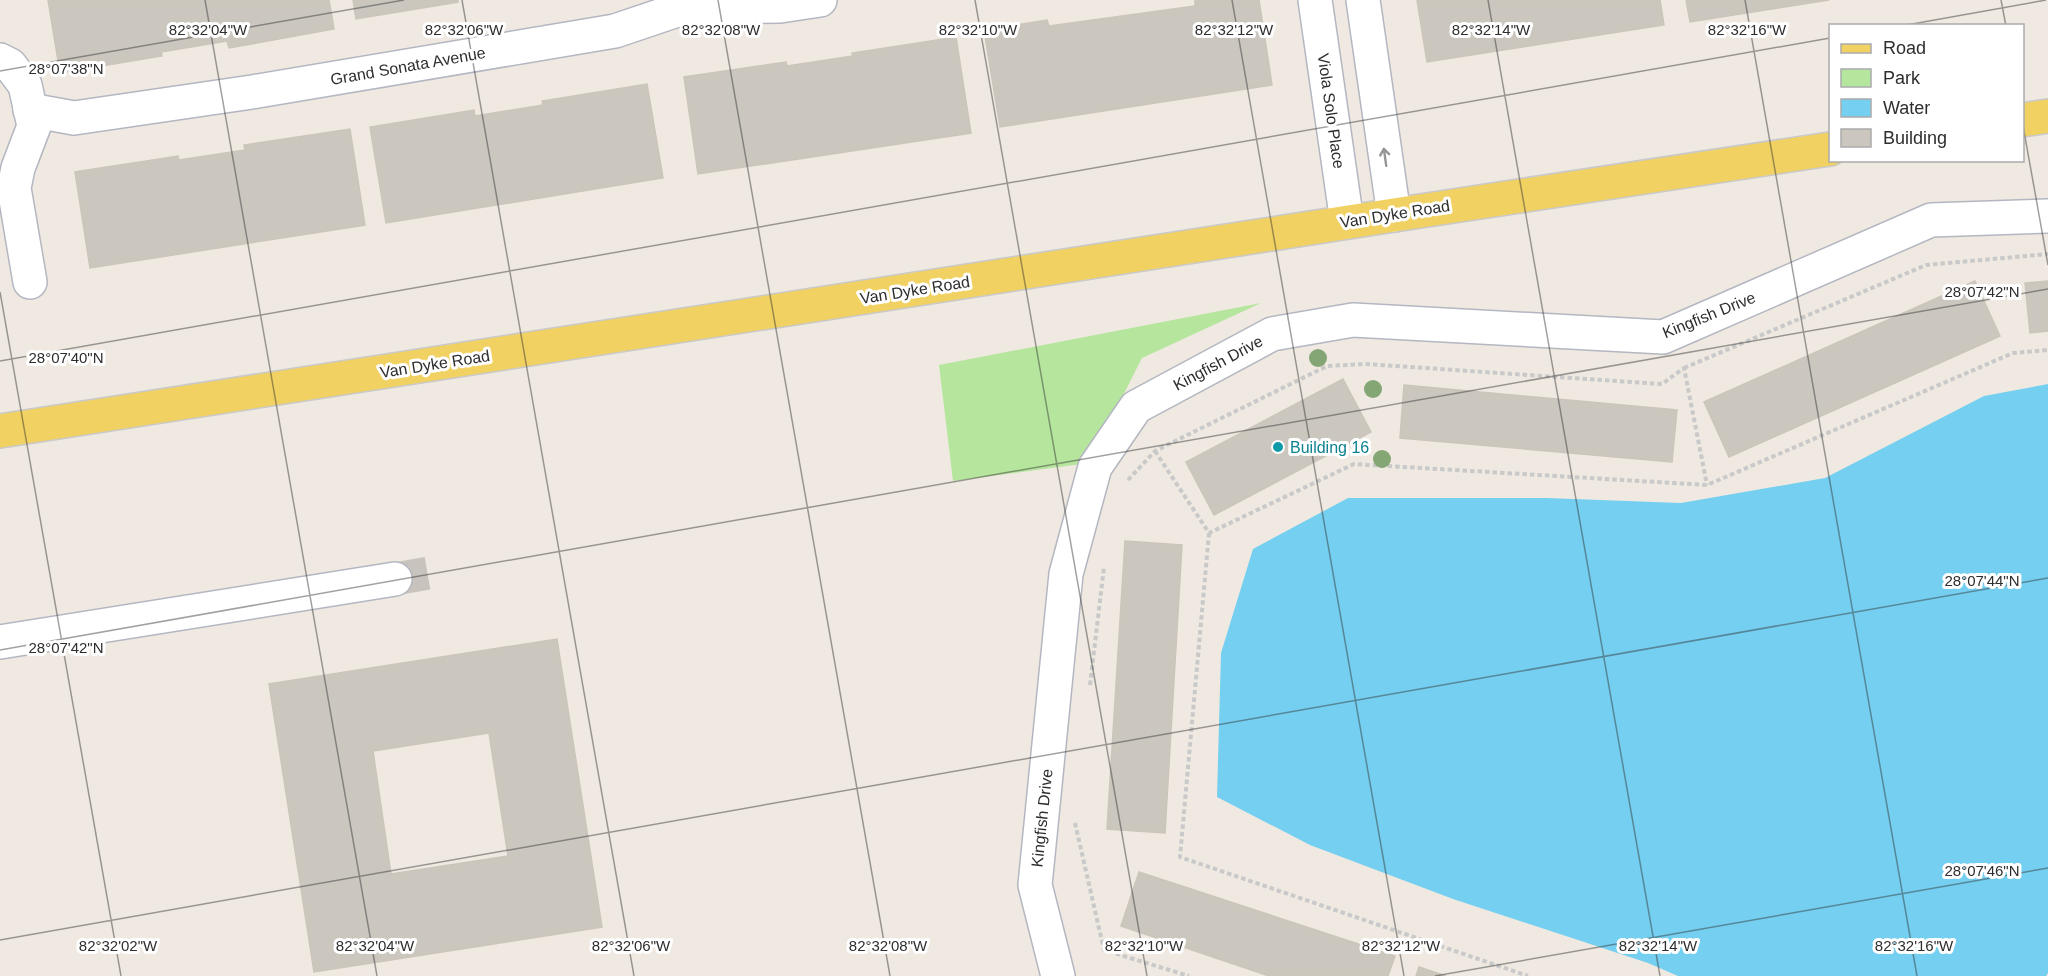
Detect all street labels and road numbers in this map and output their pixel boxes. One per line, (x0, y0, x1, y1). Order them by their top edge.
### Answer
street label: Grand Sonata Avenue (329, 44, 487, 88)
street label: Viola Solo Place (1314, 52, 1348, 170)
street label: Van Dyke Road (1339, 197, 1451, 231)
street label: Van Dyke Road (859, 273, 971, 307)
street label: Kingfish Drive (1660, 289, 1758, 341)
street label: Kingfish Drive (1170, 332, 1266, 394)
street label: Van Dyke Road (379, 347, 491, 381)
street label: Kingfish Drive (1028, 768, 1056, 868)

